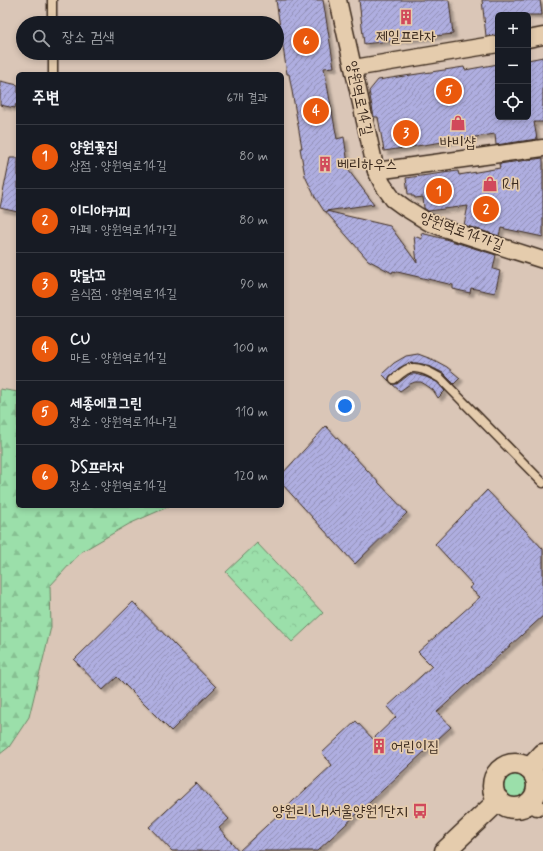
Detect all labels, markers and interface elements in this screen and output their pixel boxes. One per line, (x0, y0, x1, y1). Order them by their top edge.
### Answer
building icon: 제일프라자 (397, 8, 415, 26)
map controls (495, 12, 531, 120)
button: + (495, 12, 531, 48)
search box (16, 16, 284, 60)
pin: 6 (293, 26, 319, 56)
icon: search (30, 27, 52, 49)
place label: 제일프라자 (376, 27, 436, 47)
text: 장소 검색 (62, 28, 114, 48)
button: − (495, 48, 531, 84)
street label: 양원역로14길 (341, 59, 377, 137)
pin: 5 (436, 76, 462, 106)
button: locate (495, 84, 531, 120)
text: 주변 (32, 87, 59, 109)
text: 6개 결과 (226, 90, 268, 107)
pin: 4 (303, 96, 329, 126)
shop icon: 바비샵 (449, 114, 467, 132)
pin: 3 (393, 118, 419, 148)
place label: 바비샵 (440, 133, 476, 153)
text: 양원꽃집 (70, 138, 118, 158)
text: 1 (42, 148, 48, 165)
text: 80 m (239, 148, 268, 165)
building icon: 베리하우스 (316, 155, 334, 173)
place label: 베리하우스 (337, 155, 397, 175)
text: 상점 · 양원역로14길 (70, 158, 167, 175)
shop icon: RH (481, 175, 499, 193)
place label: RH (502, 175, 519, 195)
pin: 1 (426, 176, 452, 206)
pin: 2 (473, 194, 499, 224)
text: 이디야커피 (70, 202, 130, 222)
street label: 양원역로14가길 (417, 208, 506, 256)
text: 2 (42, 212, 48, 229)
text: 80 m (239, 212, 268, 229)
text: 카페 · 양원역로14가길 (70, 222, 177, 239)
text: 맛닭꼬 (70, 266, 106, 286)
text: 3 (42, 276, 48, 293)
text: 90 m (240, 276, 268, 293)
text: 음식점 · 양원역로14길 (70, 286, 177, 303)
text: CU (70, 330, 90, 350)
text: 4 (41, 340, 49, 357)
text: 100 m (233, 340, 268, 357)
text: 마트 · 양원역로14길 (70, 350, 167, 367)
text: 세종에코그린 (70, 394, 142, 414)
your location (335, 396, 355, 416)
text: 5 (41, 404, 49, 421)
text: 110 m (235, 404, 268, 421)
text: 장소 · 양원역로14나길 (70, 414, 177, 431)
text: DS프라자 (70, 458, 124, 478)
text: 6 (42, 468, 48, 485)
text: 120 m (234, 468, 268, 485)
text: 장소 · 양원역로14길 (70, 478, 167, 495)
building icon: 어린이집 (370, 737, 388, 755)
place label: 어린이집 (391, 737, 439, 757)
place label: 양원리.LH서울양원1단지 (272, 802, 408, 822)
bus stop icon: 양원리.LH서울양원1단지 (411, 802, 429, 820)

